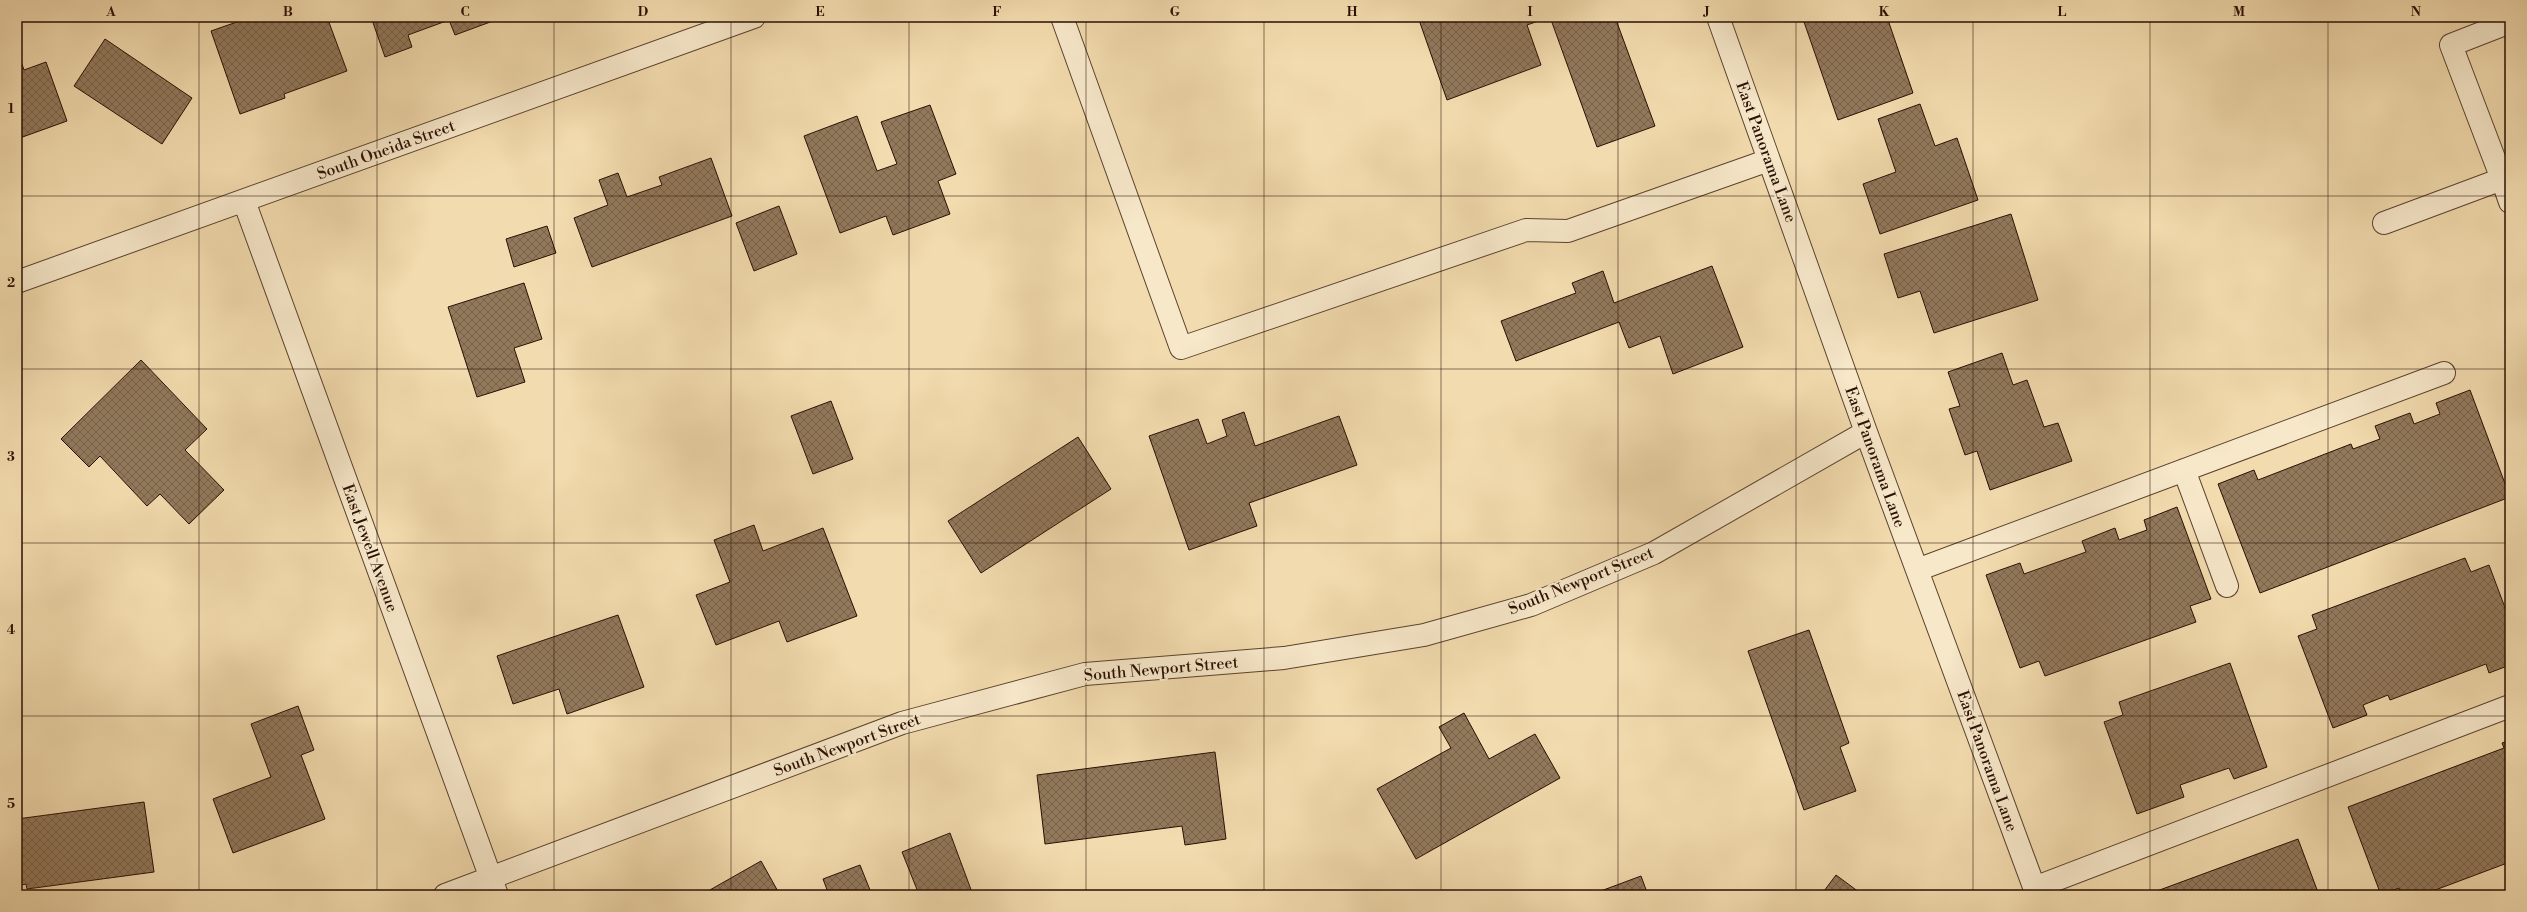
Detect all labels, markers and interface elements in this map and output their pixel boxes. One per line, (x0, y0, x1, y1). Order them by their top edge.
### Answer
text: A (105, 4, 116, 20)
text: B (283, 4, 293, 20)
text: C (460, 4, 470, 20)
text: D (638, 4, 648, 20)
text: E (815, 4, 825, 20)
text: F (992, 4, 1002, 20)
text: G (1170, 4, 1181, 20)
text: H (1347, 4, 1358, 20)
text: I (1527, 4, 1533, 20)
text: J (1702, 4, 1710, 20)
text: K (1879, 4, 1890, 20)
text: L (2058, 4, 2067, 20)
text: M (2233, 4, 2245, 20)
text: N (2411, 4, 2422, 20)
street label: East Panorama Lane (1731, 79, 1801, 225)
text: 1 (8, 101, 15, 117)
street label: South Oneida Street (314, 116, 458, 184)
text: 2 (7, 275, 15, 291)
street label: East Panorama Lane (1840, 384, 1910, 530)
text: 3 (7, 449, 15, 465)
street label: East Jewell Avenue (338, 481, 402, 615)
street label: South Newport Street (1505, 543, 1657, 619)
text: 4 (7, 622, 16, 638)
street label: South Newport Street (1083, 652, 1239, 686)
street label: East Panorama Lane (1952, 688, 2022, 834)
street label: South Newport Street (771, 709, 923, 781)
text: 5 (7, 796, 15, 812)

